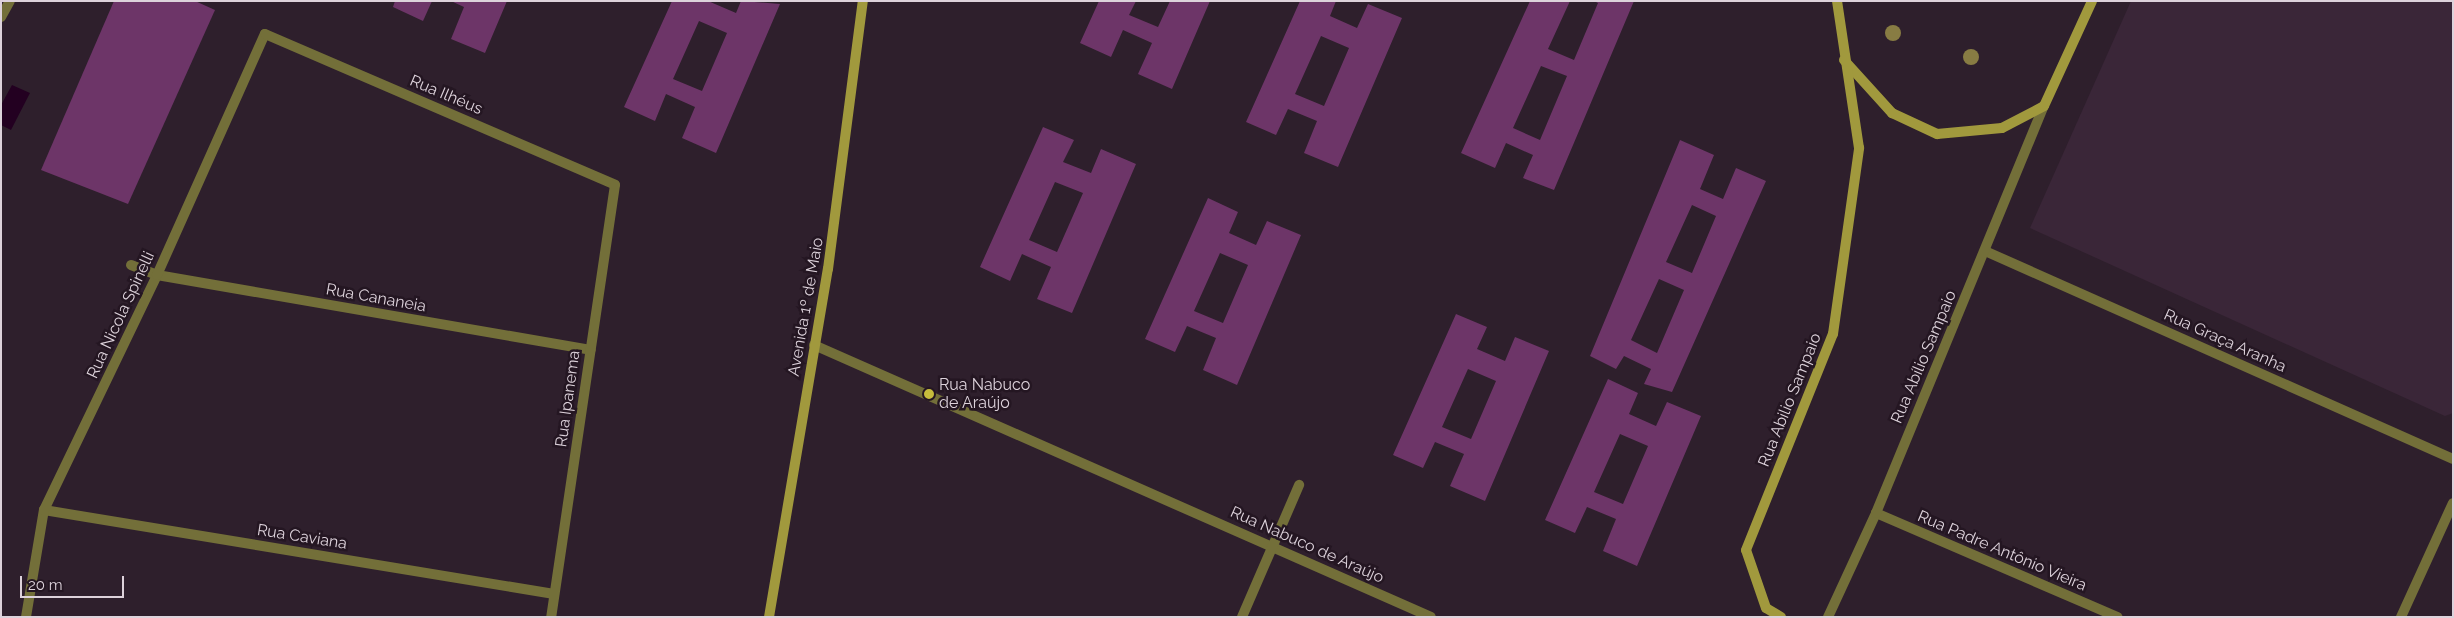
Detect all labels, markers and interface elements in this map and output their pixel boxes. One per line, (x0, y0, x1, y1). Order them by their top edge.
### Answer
street label: Rua Ilhéus (407, 71, 485, 119)
street label: Avenida 1º de Maio (784, 236, 828, 378)
street label: Rua Nicola Spinelli (83, 248, 159, 382)
street label: Rua Cananeia (324, 280, 428, 316)
street label: Rua Abílio Sampaio (1887, 287, 1961, 427)
street label: Rua Graça Aranha (2161, 305, 2289, 377)
street label: Rua Abilio Sampaio (1754, 330, 1826, 470)
street label: Rua Ipanema (552, 349, 584, 449)
place label: Rua Nabuco de Araújo (939, 375, 1030, 413)
marker: Rua Nabuco de Araújo (923, 388, 935, 400)
street label: Rua Nabuco de Araújo (1227, 502, 1387, 588)
street label: Rua Padre Antônio Vieira (1914, 506, 2090, 596)
street label: Rua Caviana (256, 520, 348, 554)
scale bar (22, 566, 126, 598)
text: 20 m (28, 576, 63, 594)

